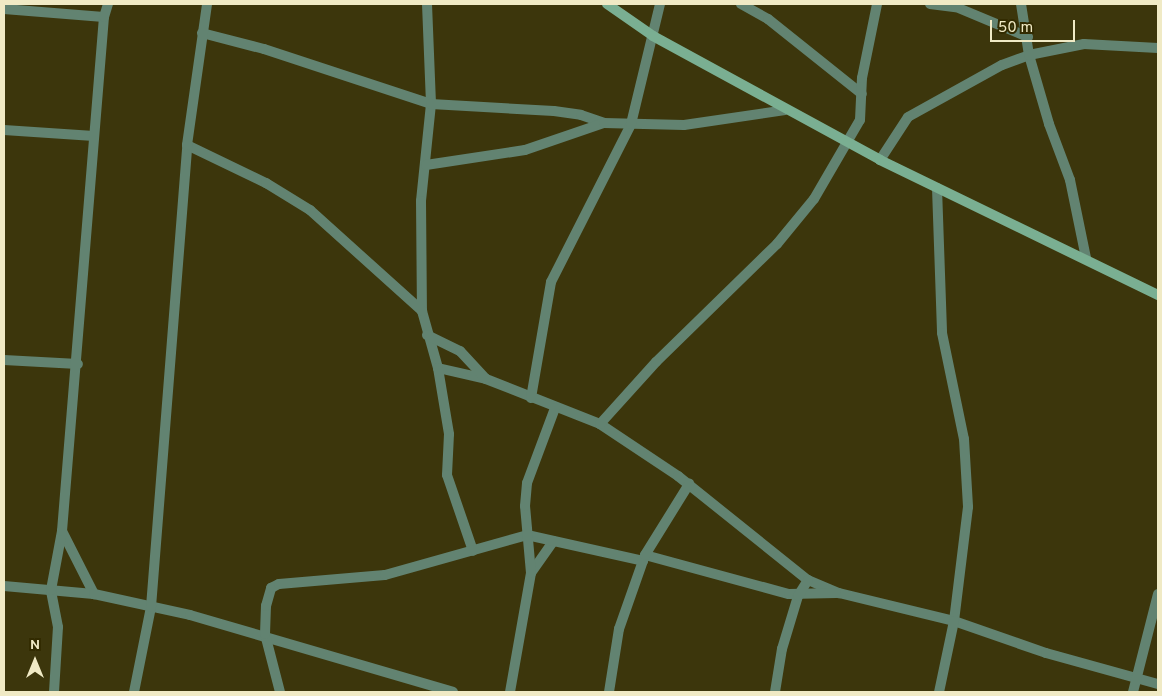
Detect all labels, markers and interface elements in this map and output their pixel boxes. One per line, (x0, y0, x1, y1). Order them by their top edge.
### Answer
scale bar (992, 10, 1077, 42)
text: 50 m (998, 19, 1033, 38)
north arrow (10, 636, 60, 686)
text: N (30, 637, 40, 654)

